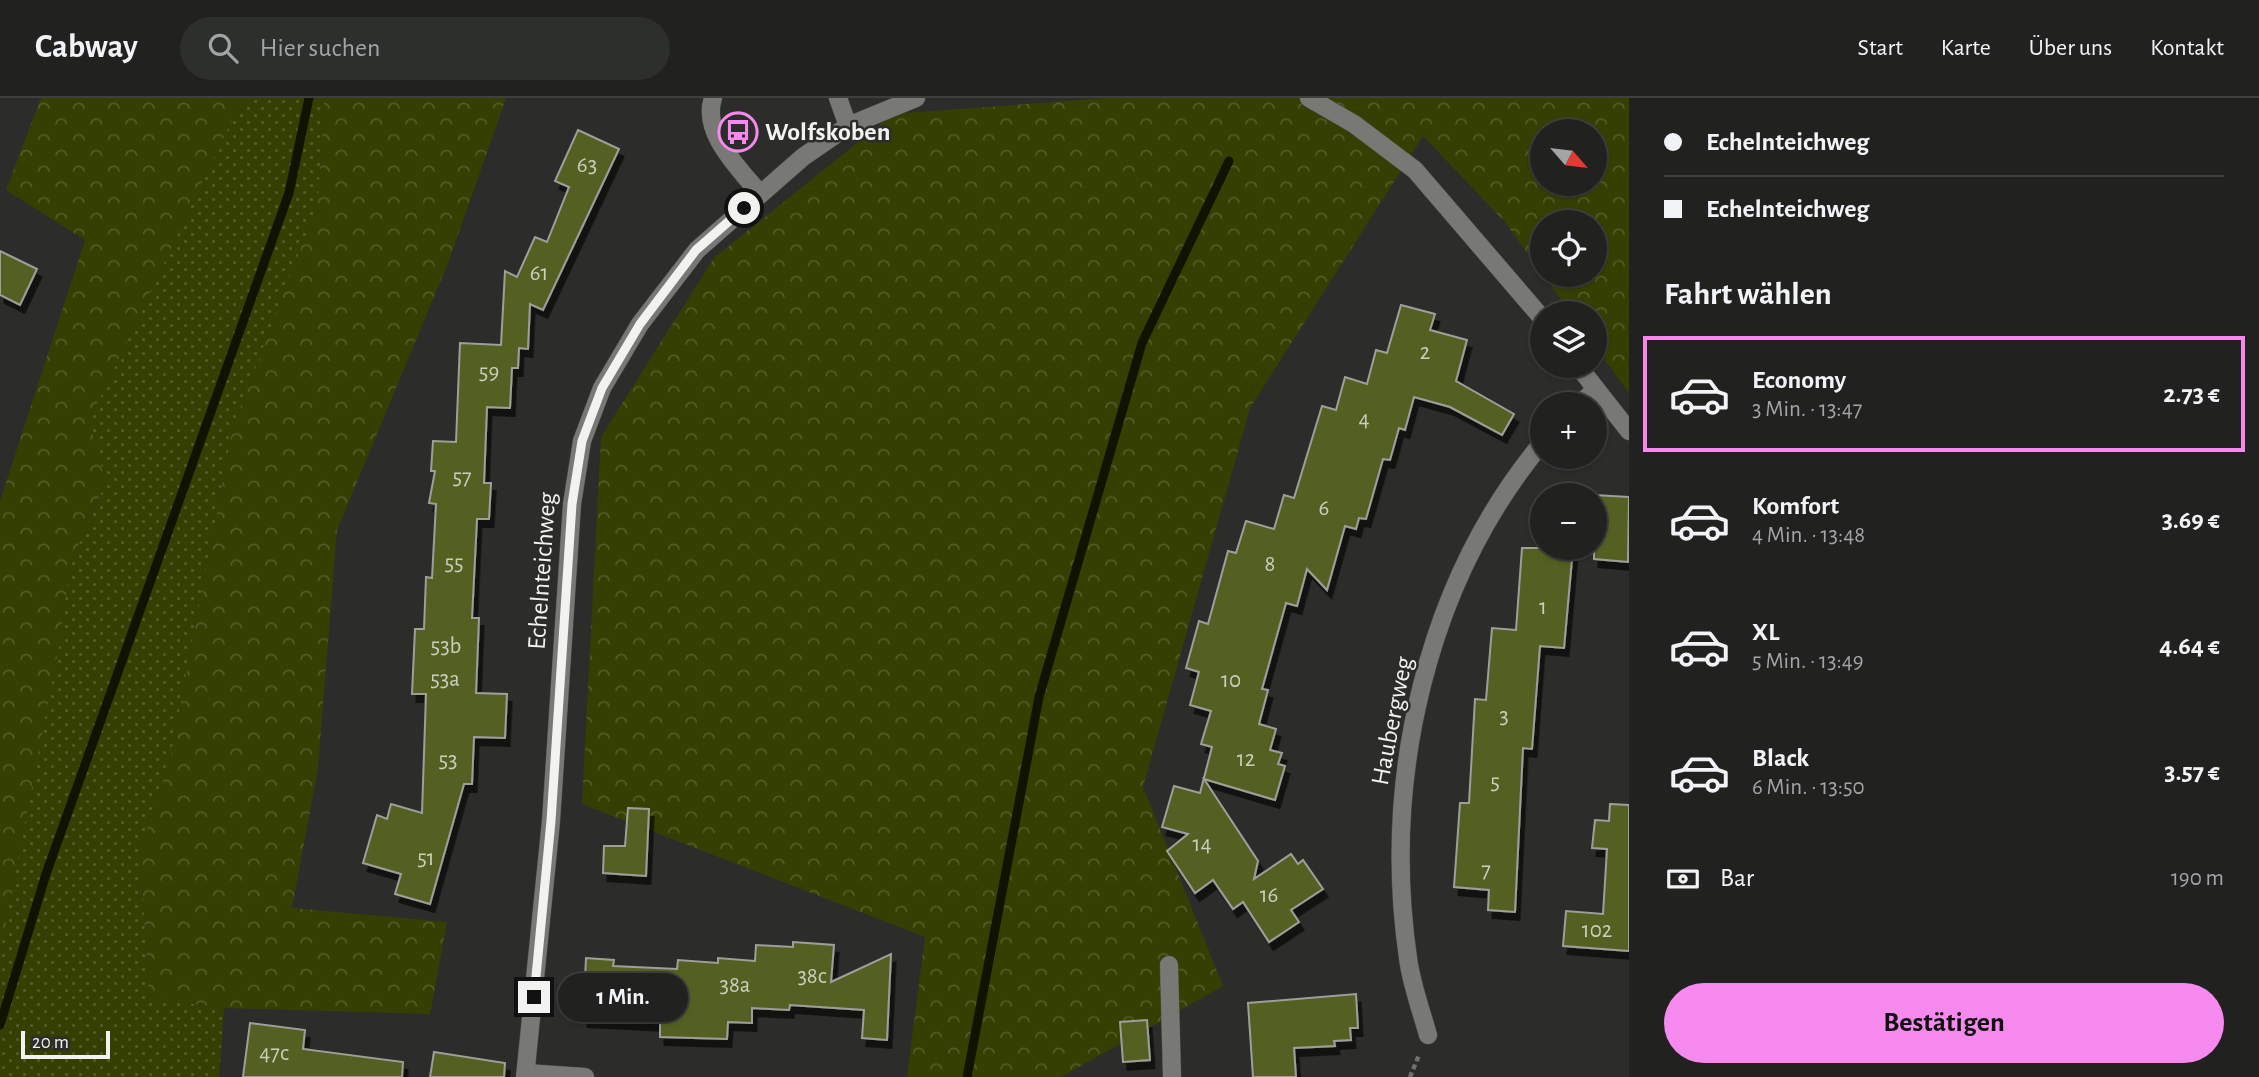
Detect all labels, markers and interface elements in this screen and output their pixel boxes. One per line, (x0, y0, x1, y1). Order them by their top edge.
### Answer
search box (180, 17, 670, 80)
icon: search (204, 29, 242, 67)
text: Cabway (35, 31, 138, 64)
text: Hier suchen (260, 35, 380, 61)
text: Start (1858, 36, 1903, 60)
text: Karte (1941, 36, 1991, 60)
text: Über uns (2029, 36, 2112, 60)
text: Kontakt (2150, 36, 2224, 60)
bus stop icon: Wolfskoben (717, 111, 759, 153)
place label: Wolfskoben (765, 119, 890, 145)
north arrow (1530, 119, 1606, 196)
map controls (1530, 119, 1607, 560)
text: Echelnteichweg (1706, 129, 1869, 155)
house number: 63 (577, 154, 597, 177)
route start (728, 192, 760, 224)
text: Echelnteichweg (1706, 196, 1869, 222)
button: locate (1530, 210, 1607, 287)
house number: 61 (530, 262, 548, 285)
text: Fahrt wählen (1664, 278, 1832, 310)
button: layers (1530, 301, 1607, 378)
house number: 2 (1420, 341, 1430, 364)
house number: 59 (479, 361, 499, 384)
icon: car (1668, 363, 1731, 426)
text: Economy (1752, 367, 1846, 393)
text: 2.73 € (2163, 381, 2220, 407)
button: + (1530, 392, 1607, 469)
text: 3 Min. · 13:47 (1752, 398, 1862, 421)
house number: 4 (1358, 408, 1370, 431)
house number: 57 (452, 466, 472, 489)
button: − (1530, 483, 1607, 560)
icon: car (1668, 489, 1731, 552)
street label: Echelnteichweg (524, 491, 561, 651)
text: Komfort (1752, 493, 1839, 519)
house number: 6 (1319, 497, 1329, 520)
text: 3.69 € (2162, 507, 2220, 533)
text: 4 Min. · 13:48 (1752, 524, 1865, 547)
house number: 55 (444, 552, 464, 575)
house number: 8 (1265, 553, 1275, 576)
house number: 1 (1539, 596, 1547, 619)
icon: car (1668, 615, 1731, 678)
text: XL (1752, 619, 1779, 645)
text: 4.64 € (2159, 633, 2220, 659)
house number: 53b (431, 635, 461, 658)
text: 5 Min. · 13:49 (1752, 650, 1864, 673)
street label: Haubergweg (1367, 654, 1417, 788)
house number: 53a (430, 668, 460, 691)
house number: 10 (1221, 669, 1241, 692)
house number: 3 (1499, 705, 1509, 728)
icon: car (1668, 741, 1731, 804)
text: Black (1752, 745, 1809, 771)
house number: 12 (1237, 748, 1255, 771)
house number: 53 (438, 749, 458, 772)
text: 3.57 € (2164, 759, 2220, 785)
house number: 5 (1490, 771, 1500, 794)
text: 6 Min. · 13:50 (1752, 776, 1865, 799)
house number: 14 (1193, 833, 1211, 856)
house number: 51 (417, 847, 435, 870)
house number: 7 (1481, 859, 1491, 882)
icon: cash (1664, 860, 1702, 898)
text: Bar (1720, 865, 1754, 891)
text: 190 m (2171, 867, 2224, 890)
house number: 16 (1260, 884, 1278, 907)
house number: 102 (1582, 919, 1612, 942)
house number: 38c (797, 965, 827, 988)
callout: 1 Min. (558, 972, 688, 1021)
house number: 38a (719, 974, 751, 997)
route end (518, 981, 550, 1013)
button: Bestätigen (1664, 983, 2224, 1063)
text: 1 Min. (596, 986, 650, 1009)
scale bar (21, 1028, 110, 1060)
text: 20 m (32, 1033, 69, 1052)
house number: 47c (259, 1042, 289, 1065)

